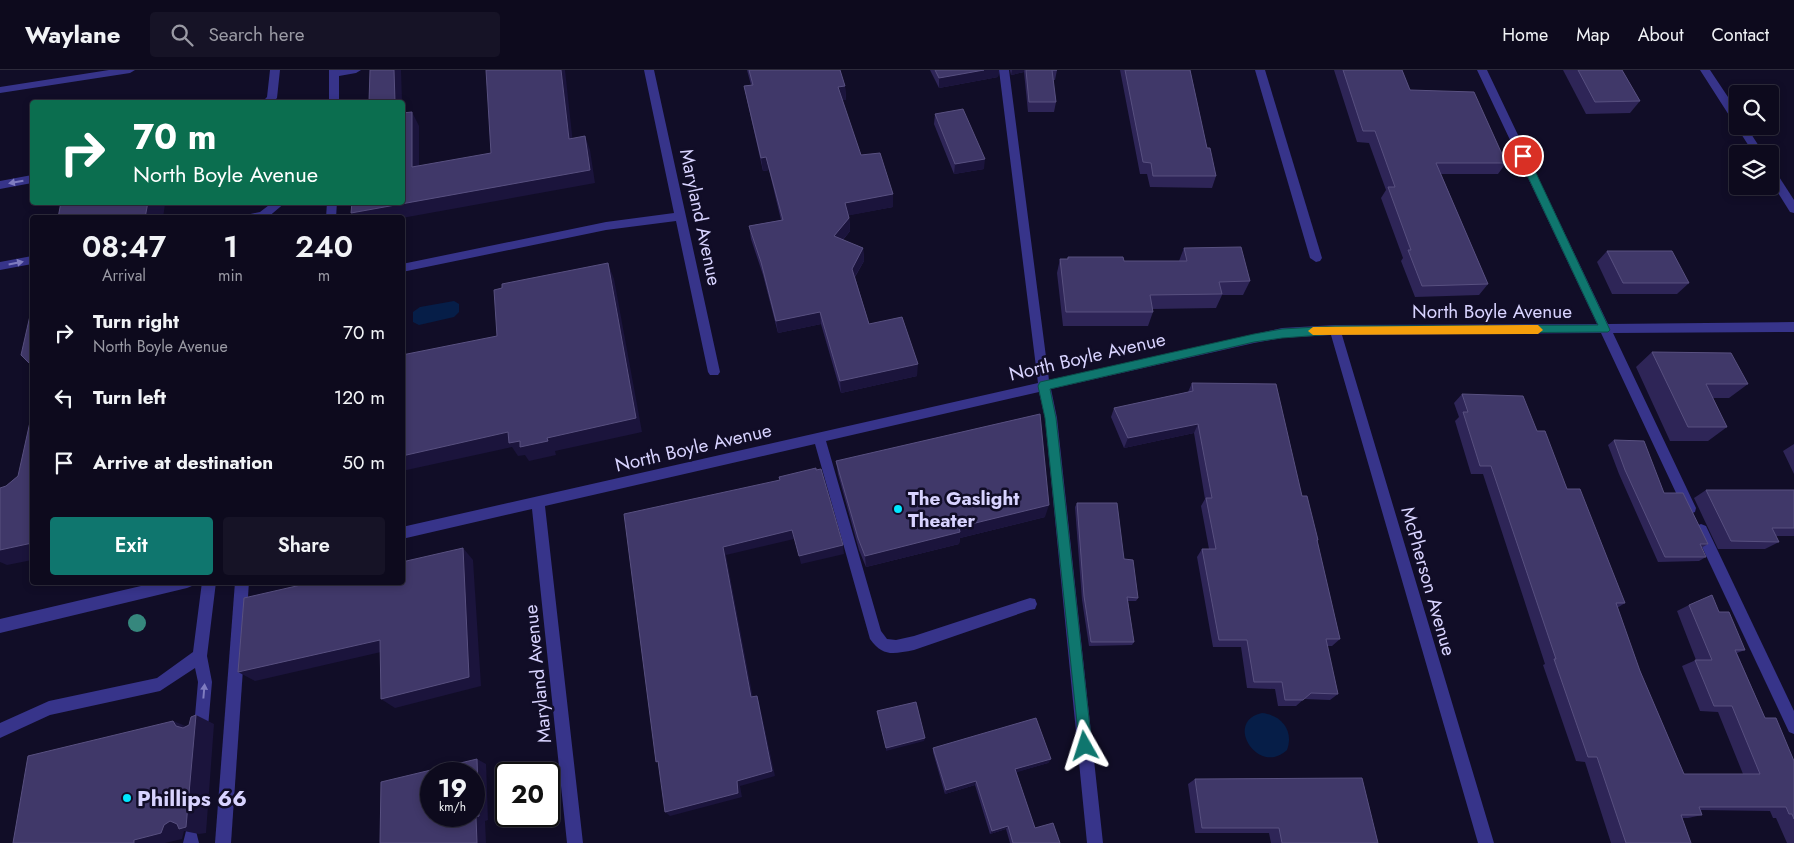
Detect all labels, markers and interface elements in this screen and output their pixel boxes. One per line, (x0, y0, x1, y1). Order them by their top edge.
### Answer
search box (150, 12, 500, 57)
text: Waylane (25, 17, 120, 52)
icon: search (168, 21, 196, 49)
text: Search here (208, 21, 305, 48)
text: Home (1502, 22, 1548, 48)
text: Map (1576, 22, 1610, 48)
text: About (1638, 22, 1683, 48)
text: Contact (1711, 22, 1769, 48)
map controls (1729, 85, 1779, 195)
button: search (1729, 85, 1779, 135)
text: 70 m (133, 112, 216, 162)
icon: right (50, 120, 115, 185)
pin (1502, 135, 1544, 177)
icon: arrive (1509, 142, 1537, 170)
button: layers (1729, 145, 1779, 195)
street label: Maryland Avenue (673, 146, 728, 288)
text: North Boyle Avenue (133, 158, 318, 190)
one-way arrow (8, 178, 24, 186)
text: 08:47 (82, 225, 166, 268)
text: 1 (223, 225, 238, 268)
text: 240 (295, 225, 353, 268)
one-way arrow (9, 259, 24, 267)
text: Arrival (102, 264, 146, 287)
text: min (218, 264, 243, 287)
text: m (318, 264, 330, 287)
street label: North Boyle Avenue (1412, 298, 1572, 325)
text: Turn right (93, 308, 179, 335)
icon: right (50, 319, 78, 347)
text: 70 m (343, 319, 385, 346)
street label: North Boyle Avenue (1006, 325, 1168, 388)
text: North Boyle Avenue (93, 335, 228, 358)
icon: left (50, 384, 78, 412)
text: Turn left (93, 384, 166, 411)
text: 120 m (334, 384, 385, 411)
street label: North Boyle Avenue (612, 416, 774, 479)
icon: arrive (50, 449, 78, 477)
text: Arrive at destination (93, 449, 273, 476)
text: 50 m (342, 449, 385, 476)
place label: The Gaslight Theater (908, 485, 1019, 534)
marker: The Gaslight Theater (892, 503, 904, 515)
street label: McPherson Avenue (1394, 503, 1463, 659)
button: Exit (50, 517, 213, 575)
button: Share (223, 517, 385, 575)
street label: Maryland Avenue (517, 603, 558, 745)
one-way arrow (200, 683, 208, 699)
position arrow (1058, 719, 1110, 771)
speed limit sign: 20 (495, 762, 560, 827)
text: 19 (438, 770, 467, 806)
place label: Phillips 66 (137, 782, 247, 814)
marker: Phillips 66 (121, 792, 133, 804)
text: km/h (439, 798, 466, 816)

